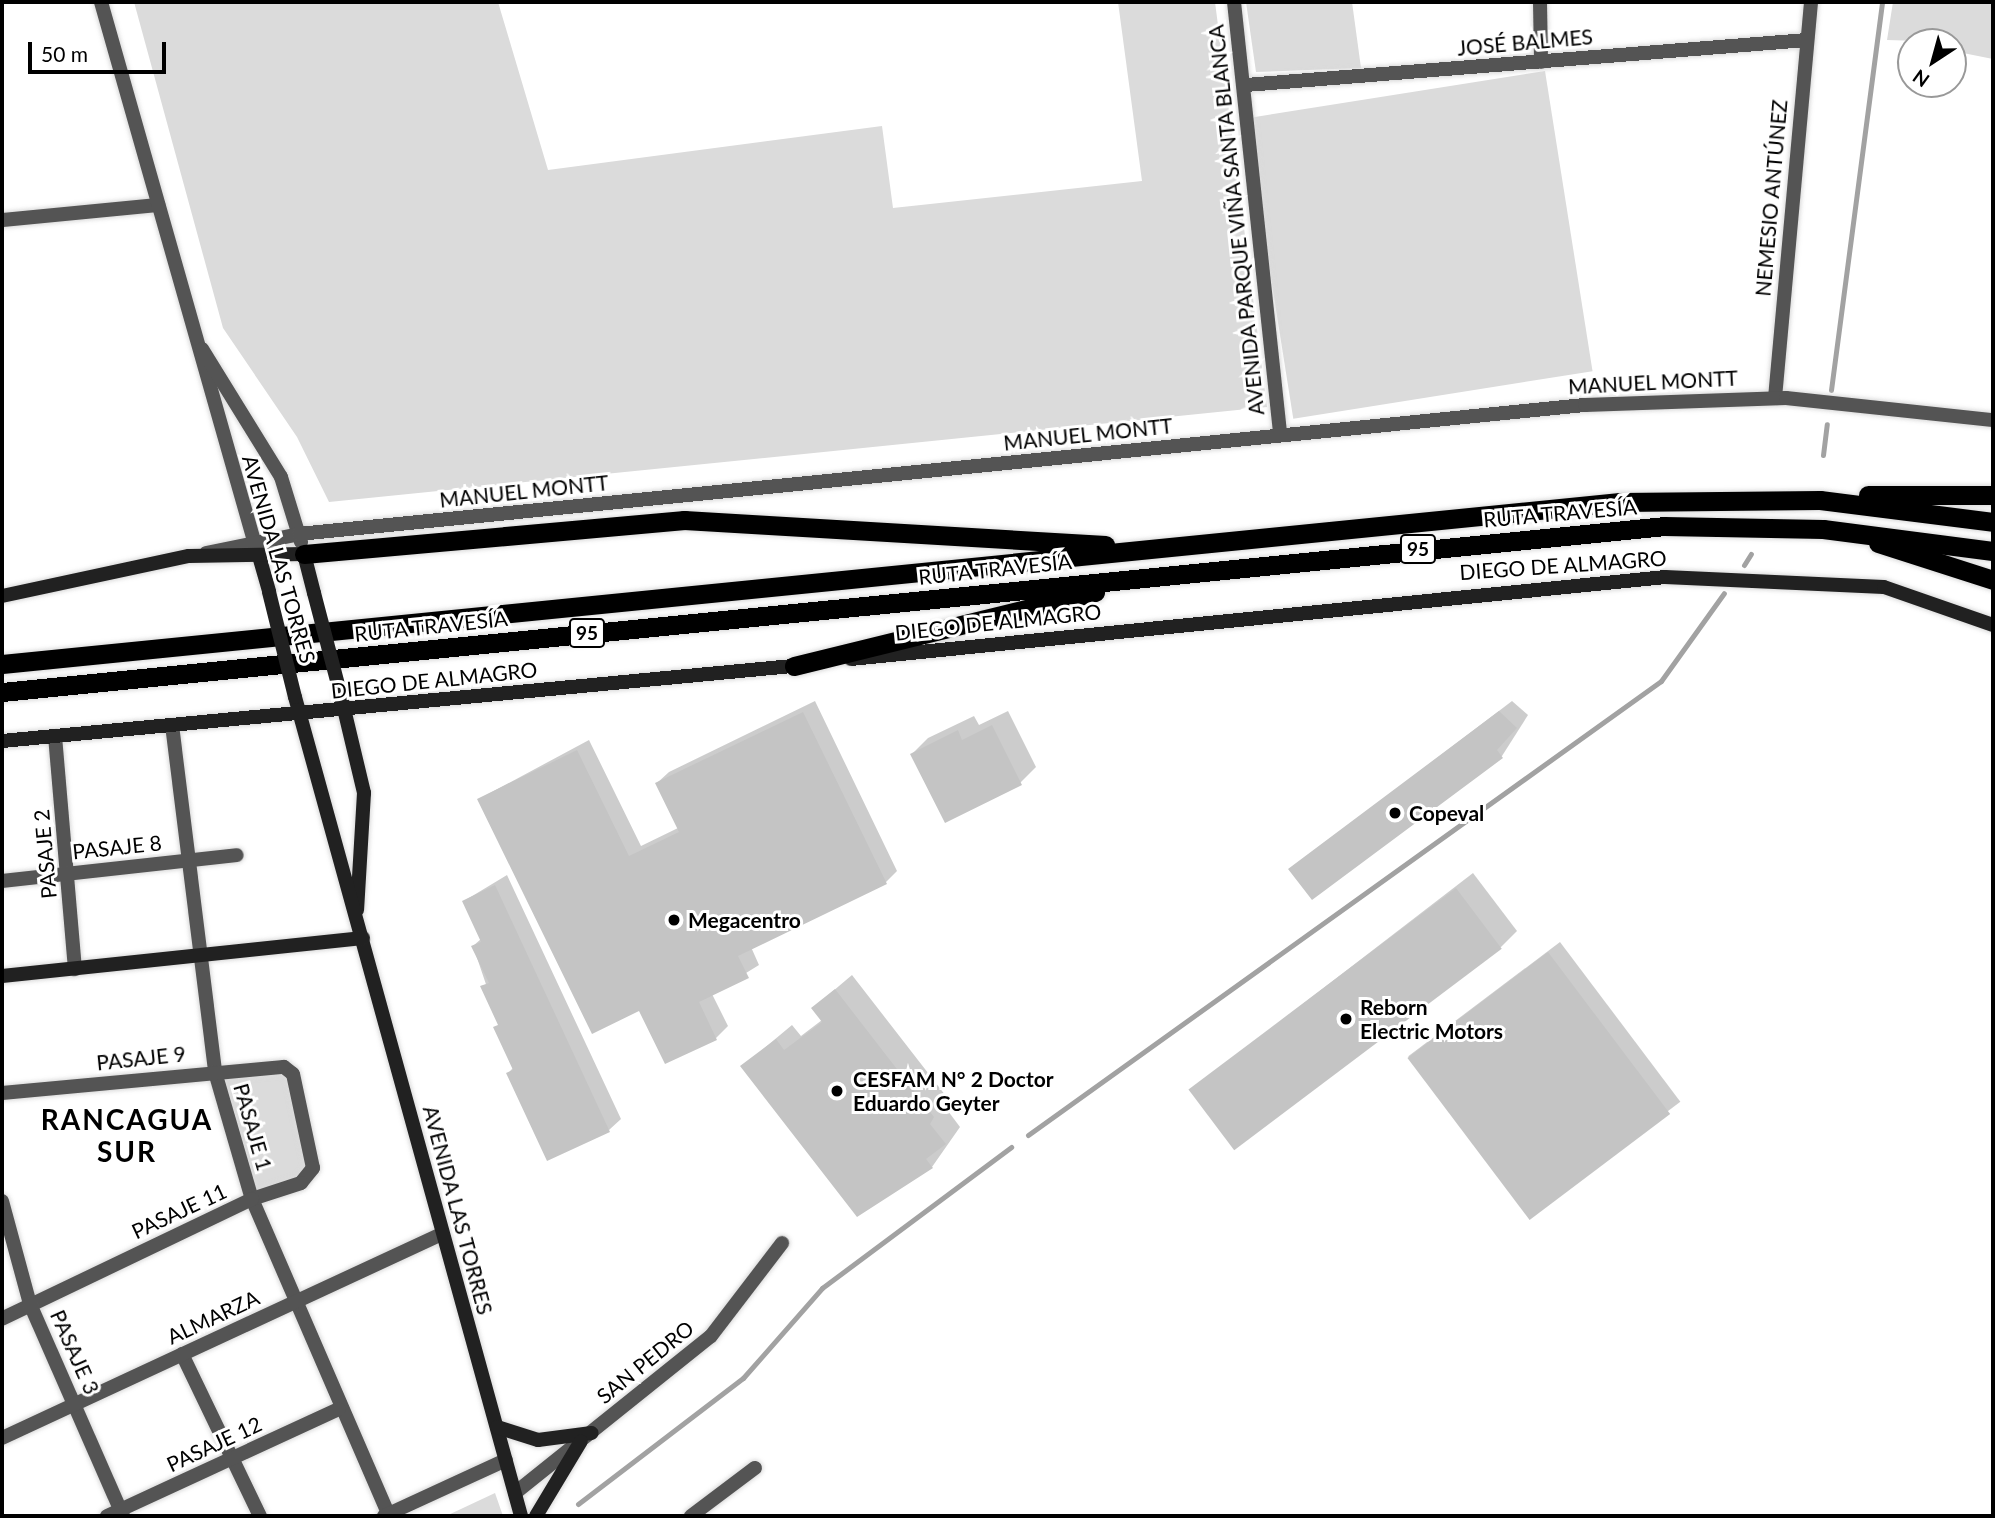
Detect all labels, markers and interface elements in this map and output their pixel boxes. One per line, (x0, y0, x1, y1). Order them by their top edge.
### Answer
street label: AVENIDA PARQUE VIÑA SANTA BLANCA (1203, 22, 1269, 418)
street label: JOSÉ BALMES (1456, 24, 1594, 60)
scale bar (32, 28, 170, 72)
north arrow (1897, 28, 1967, 98)
text: 50 m (41, 41, 88, 66)
text: N (1908, 65, 1933, 92)
street label: NEMESIO ANTÚNEZ (1750, 98, 1792, 298)
street label: MANUEL MONTT (1567, 365, 1739, 399)
street label: MANUEL MONTT (1002, 413, 1174, 455)
street label: AVENIDA LAS TORRES (237, 451, 321, 667)
street label: MANUEL MONTT (438, 470, 610, 512)
street label: RUTA TRAVESÍA (1481, 494, 1639, 532)
road number: 95 (1399, 534, 1437, 564)
street label: DIEGO DE ALMAGRO (1458, 545, 1668, 585)
street label: RUTA TRAVESÍA (916, 548, 1074, 590)
street label: DIEGO DE ALMAGRO (893, 599, 1103, 645)
street label: RUTA TRAVESÍA (352, 605, 510, 647)
road number: 95 (568, 618, 606, 648)
street label: DIEGO DE ALMAGRO (329, 657, 539, 703)
place label: Copeval (1409, 800, 1484, 826)
marker: Copeval (1387, 805, 1403, 821)
street label: PASAJE 2 (29, 808, 61, 900)
street label: PASAJE 8 (71, 830, 163, 864)
place label: Megacentro (688, 907, 801, 933)
marker: Megacentro (666, 912, 682, 928)
place label: Reborn Electric Motors (1360, 994, 1503, 1044)
marker: Reborn Electric Motors (1338, 1011, 1354, 1027)
street label: PASAJE 9 (95, 1041, 187, 1075)
place label: CESFAM N° 2 Doctor Eduardo Geyter (853, 1066, 1054, 1116)
street label: PASAJE 1 (229, 1080, 277, 1174)
marker: CESFAM N° 2 Doctor Eduardo Geyter (827, 1081, 847, 1101)
district label: RANCAGUA SUR (42, 1102, 212, 1168)
street label: AVENIDA LAS TORRES (418, 1102, 498, 1318)
street label: PASAJE 11 (128, 1178, 230, 1244)
street label: ALMARZA (163, 1285, 263, 1349)
street label: PASAJE 3 (45, 1306, 105, 1398)
street label: SAN PEDRO (592, 1315, 698, 1409)
street label: PASAJE 12 (163, 1411, 265, 1477)

